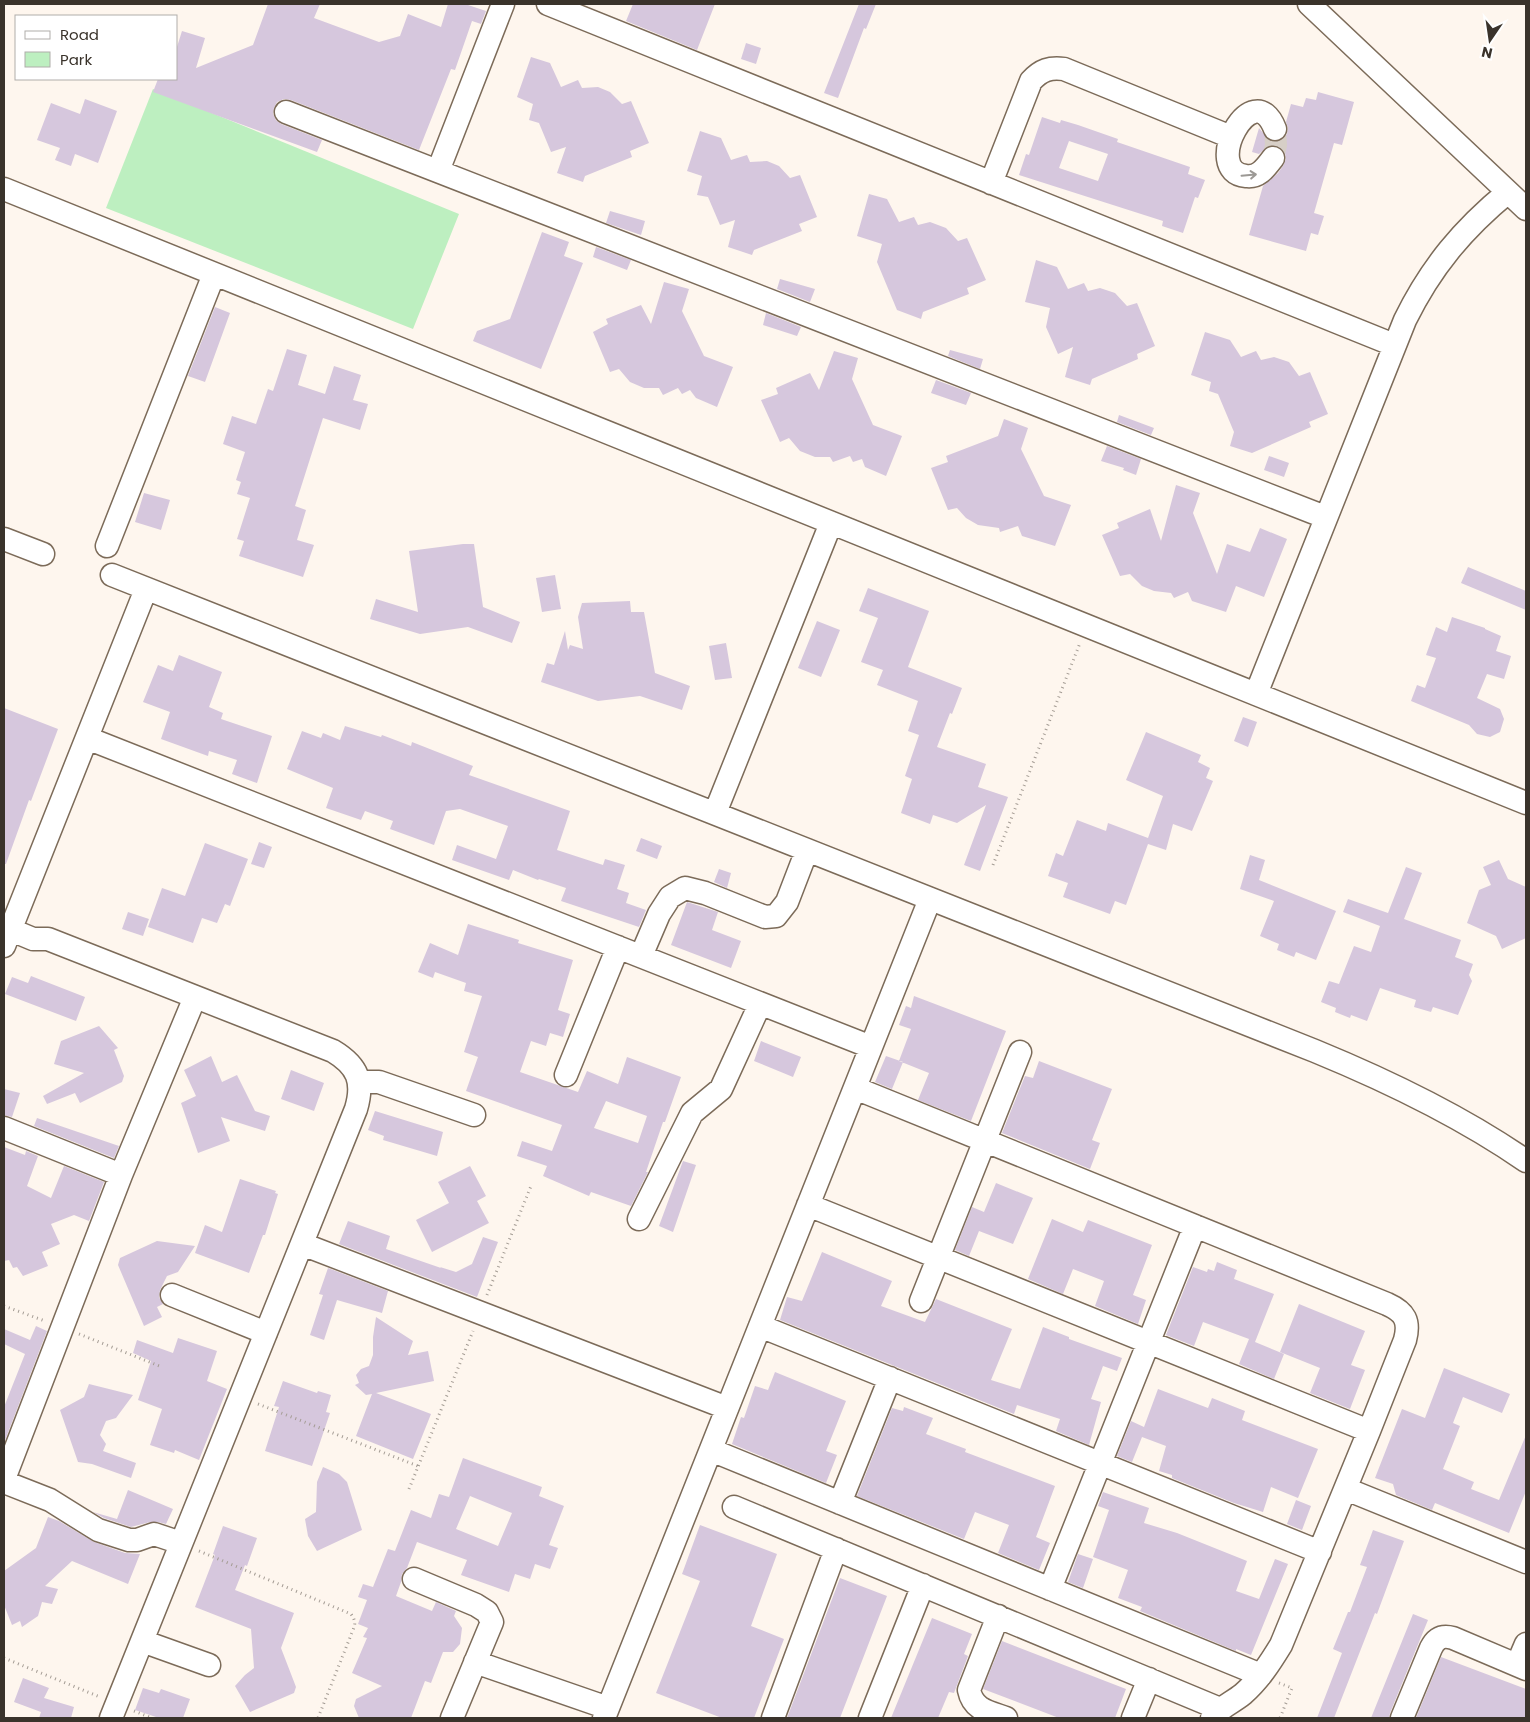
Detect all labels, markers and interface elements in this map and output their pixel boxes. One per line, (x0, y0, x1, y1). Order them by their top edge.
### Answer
legend (15, 15, 178, 80)
north arrow (1465, 15, 1515, 65)
text: Road (60, 24, 99, 45)
text: N (1480, 42, 1494, 64)
text: Park (60, 49, 92, 70)
one-way arrow (1240, 170, 1256, 180)

